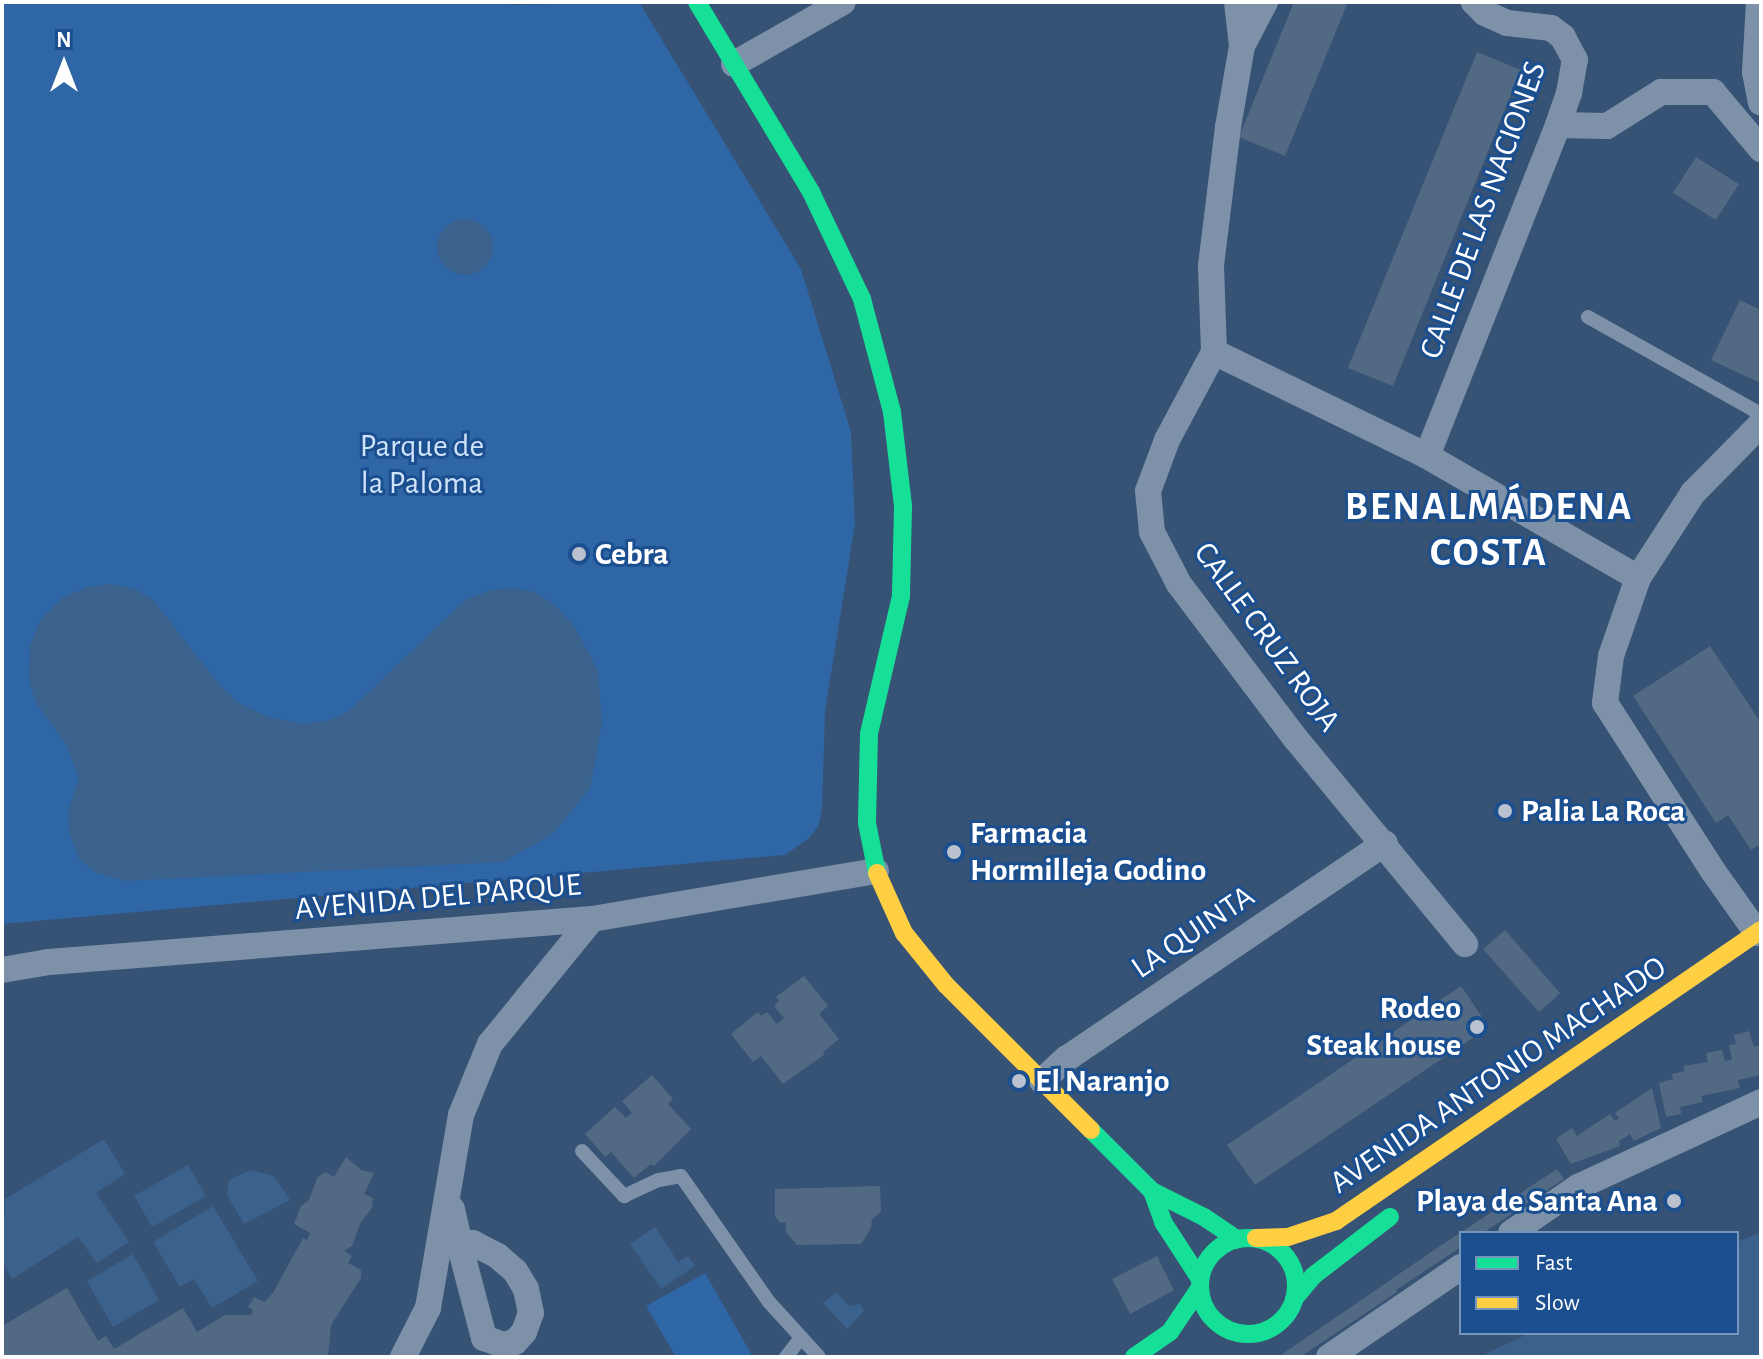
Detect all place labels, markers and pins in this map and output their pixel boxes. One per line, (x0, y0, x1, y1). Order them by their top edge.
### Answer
place label: Cebra (595, 535, 669, 573)
marker: Cebra (570, 545, 588, 563)
place label: Palia La Roca (1521, 792, 1685, 830)
marker: Palia La Roca (1496, 802, 1514, 820)
place label: Farmacia Hormilleja Godino (970, 815, 1206, 890)
marker: Farmacia Hormilleja Godino (945, 843, 963, 861)
place label: Rodeo Steak house (1306, 990, 1461, 1065)
marker: Rodeo Steak house (1468, 1018, 1486, 1036)
place label: El Naranjo (1035, 1062, 1170, 1100)
marker: El Naranjo (1010, 1072, 1028, 1090)
place label: Playa de Santa Ana (1416, 1182, 1658, 1220)
marker: Playa de Santa Ana (1665, 1192, 1683, 1210)

